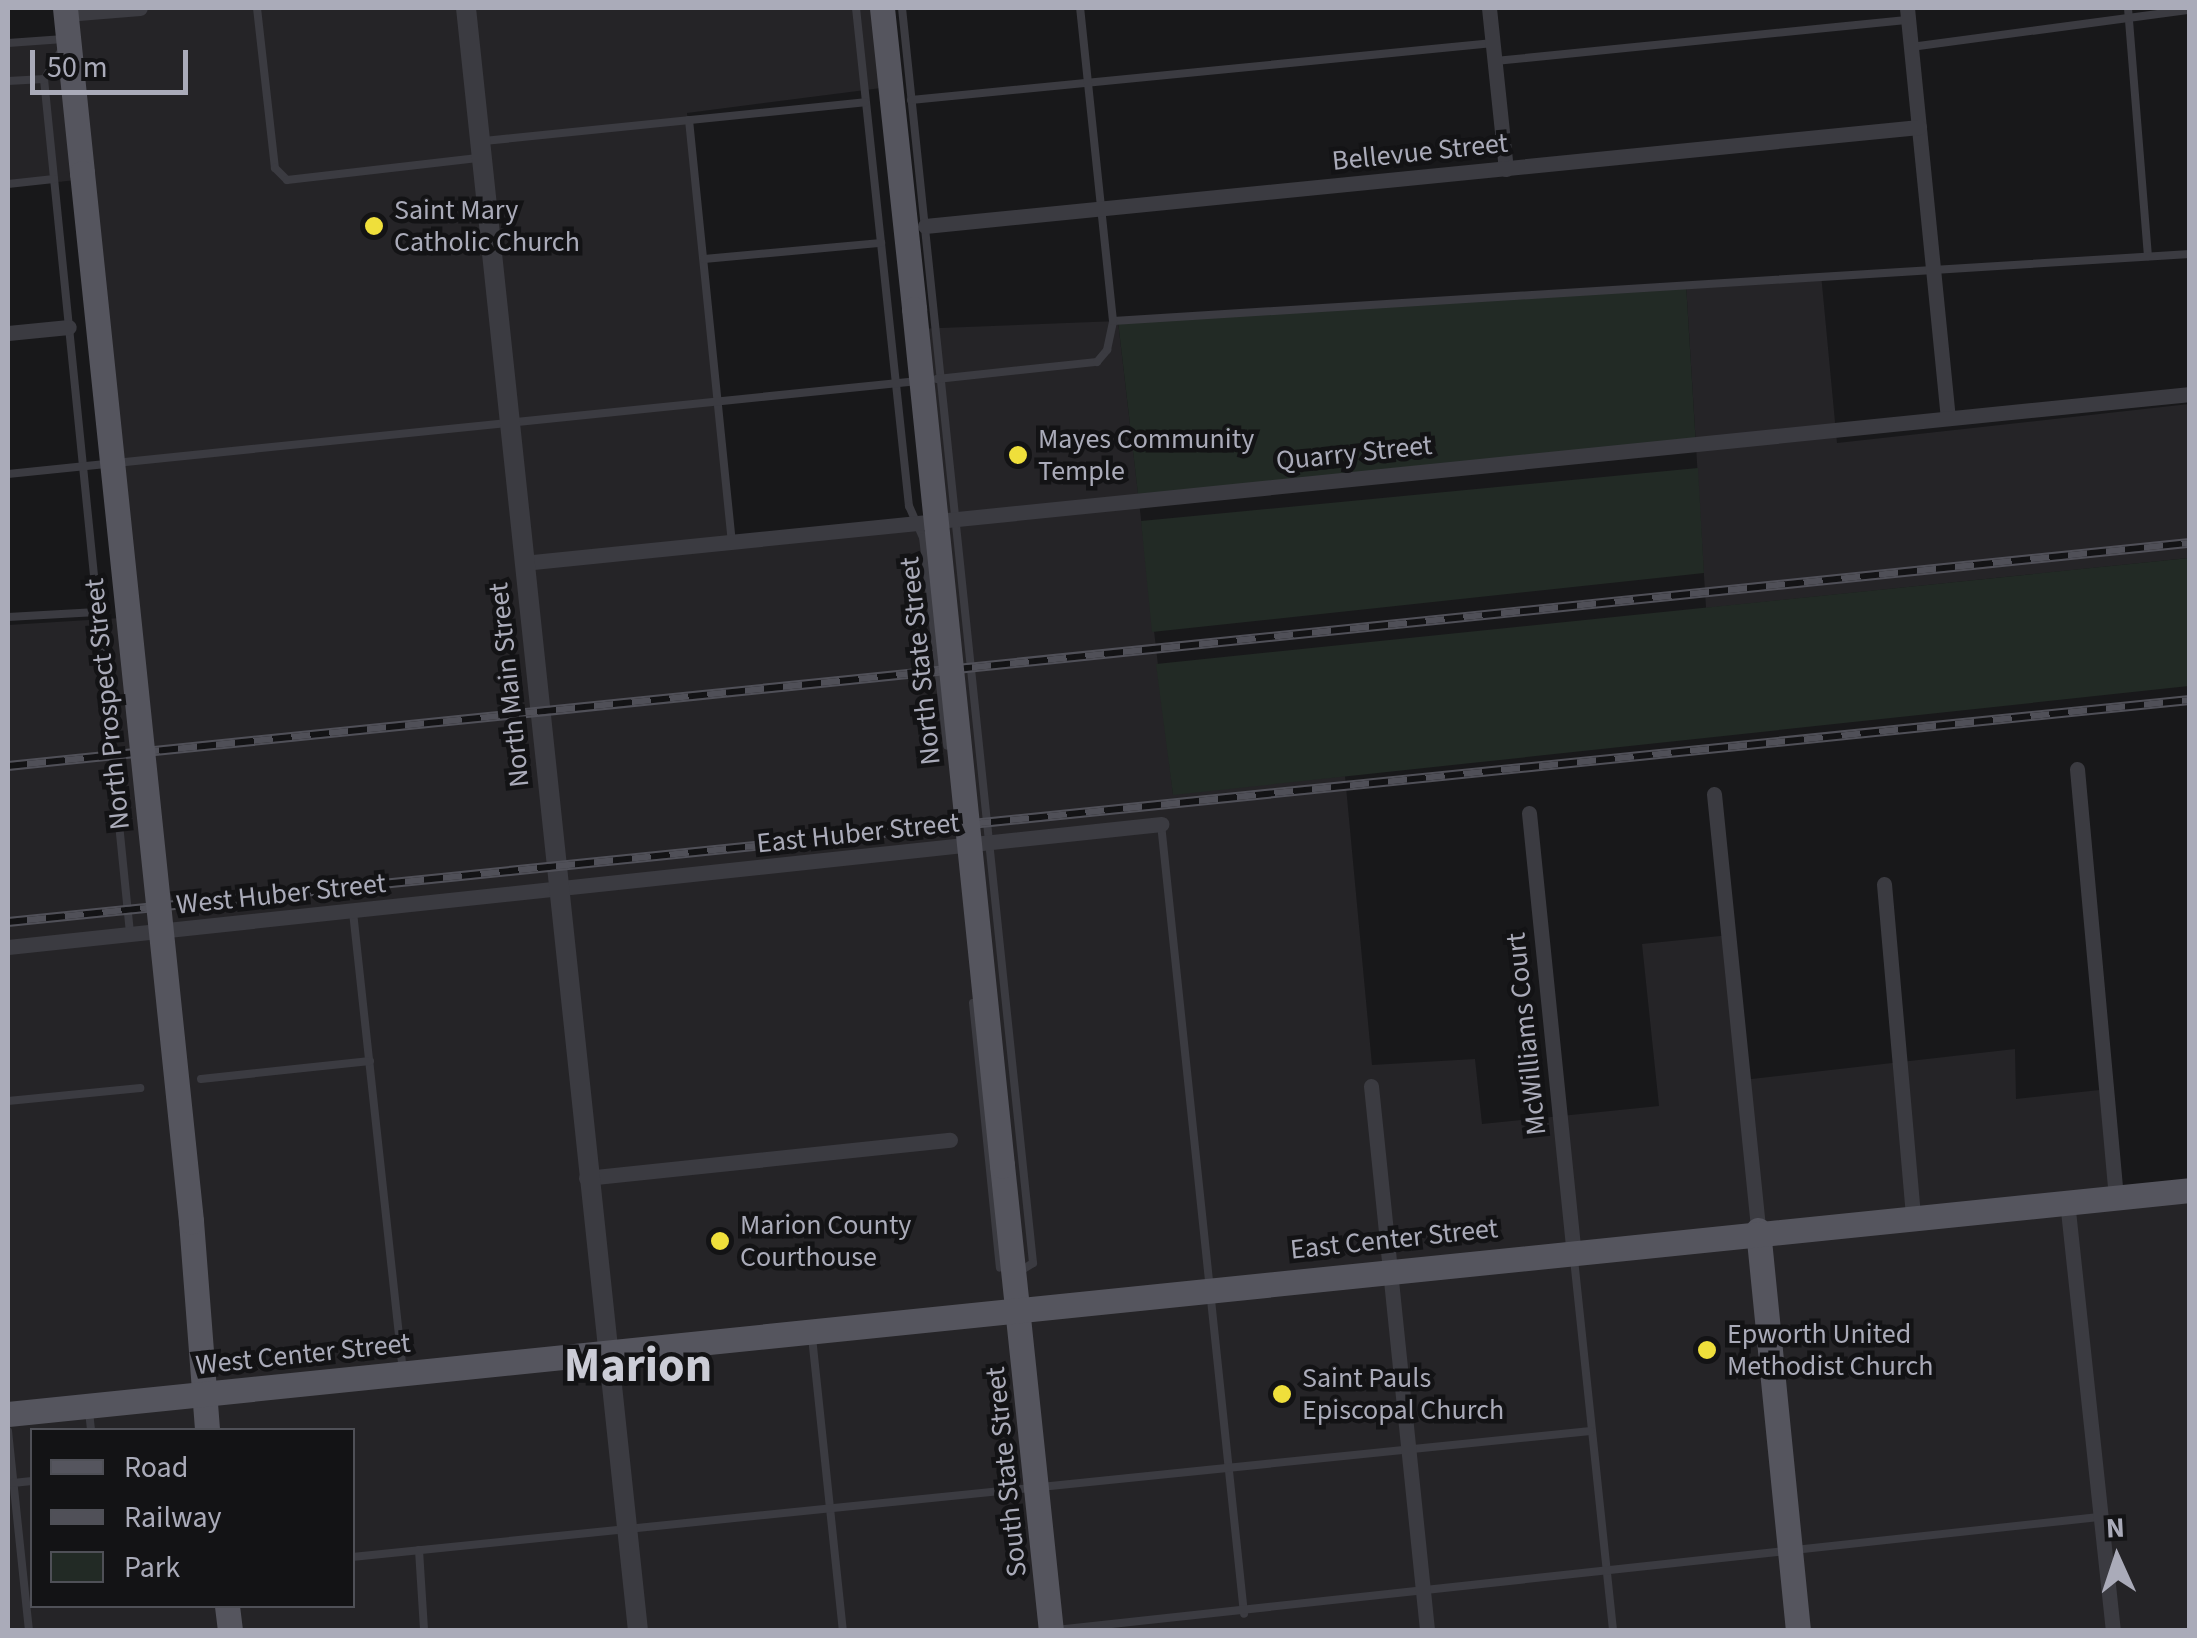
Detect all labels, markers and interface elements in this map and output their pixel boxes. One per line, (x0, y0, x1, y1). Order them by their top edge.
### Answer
scale bar (35, 30, 192, 92)
text: 50 m (47, 46, 108, 89)
street label: Bellevue Street (1330, 126, 1510, 178)
place label: Saint Mary Catholic Church (394, 193, 580, 259)
marker: Saint Mary Catholic Church (363, 215, 385, 237)
place label: Mayes Community Temple (1038, 422, 1254, 488)
street label: Quarry Street (1274, 428, 1434, 478)
marker: Mayes Community Temple (1007, 444, 1029, 466)
street label: North State Street (892, 555, 948, 767)
street label: North Prospect Street (77, 577, 137, 831)
street label: North Main Street (482, 581, 536, 789)
street label: East Huber Street (755, 806, 961, 860)
street label: West Huber Street (175, 866, 387, 922)
street label: McWilliams Court (1499, 931, 1553, 1137)
place label: Marion County Courthouse (740, 1208, 911, 1274)
street label: East Center Street (1288, 1211, 1500, 1267)
marker: Marion County Courthouse (709, 1230, 731, 1252)
place label: Epworth United Methodist Church (1727, 1317, 1933, 1383)
street label: West Center Street (194, 1326, 412, 1382)
district label: Marion (564, 1338, 712, 1396)
marker: Epworth United Methodist Church (1696, 1339, 1718, 1361)
place label: Saint Pauls Episcopal Church (1302, 1361, 1504, 1427)
street label: South State Street (978, 1365, 1034, 1579)
marker: Saint Pauls Episcopal Church (1271, 1383, 1293, 1405)
legend (30, 1428, 355, 1608)
text: Road (124, 1446, 188, 1489)
text: Railway (124, 1496, 222, 1539)
north arrow (2067, 1508, 2167, 1608)
text: N (2105, 1508, 2126, 1549)
text: Park (124, 1546, 180, 1589)

